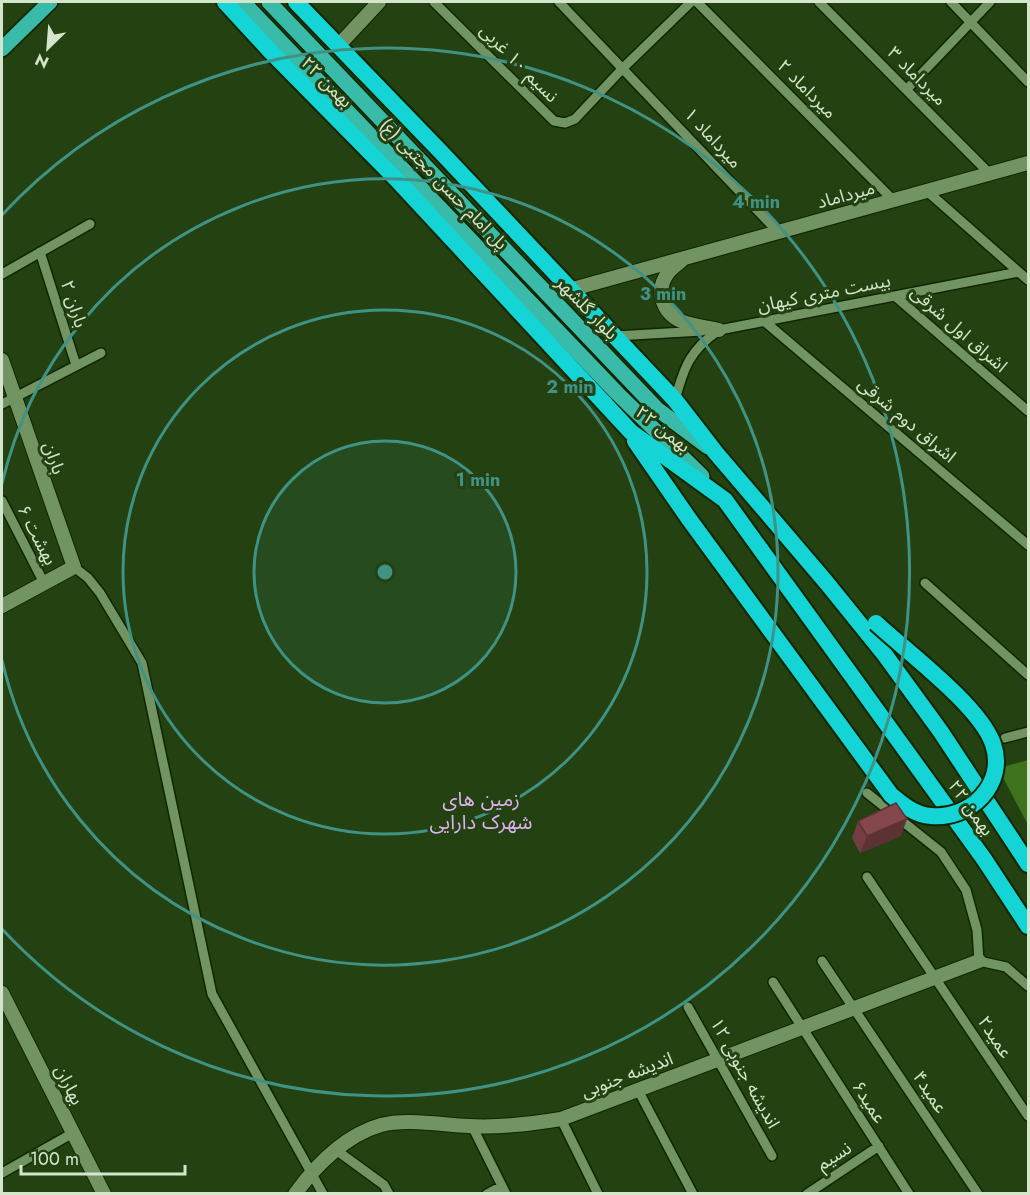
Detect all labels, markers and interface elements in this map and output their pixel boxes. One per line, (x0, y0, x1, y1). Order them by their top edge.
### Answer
north arrow (18, 18, 78, 78)
street label: نسیم ۱۰ غربی (474, 18, 564, 108)
street label: میرداماد ۳ (881, 40, 953, 112)
text: N (31, 48, 52, 74)
street label: ۲۲ بهمن (295, 50, 359, 114)
street label: میرداماد ۲ (771, 53, 843, 125)
street label: میرداماد ۱ (678, 102, 748, 174)
street label: پل امام حسن مجتبی (ع) (373, 112, 514, 256)
street label: میرداماد (814, 175, 878, 215)
text: 4 min (732, 189, 780, 215)
street label: بیست متری کیهان (755, 267, 893, 319)
street label: بلوار گلشهر (549, 270, 624, 346)
street label: باران ۲ (54, 277, 94, 331)
street label: اشراق اول شرقی (905, 280, 1013, 378)
text: 3 min (640, 281, 686, 307)
street label: اشراق دوم شرقی (851, 371, 962, 470)
text: 2 min (546, 374, 594, 400)
street label: ۲۲ بهمن (630, 399, 696, 459)
street label: باران (36, 438, 72, 478)
text: 1 min (456, 467, 500, 493)
street label: بهشت ۶ (11, 500, 63, 570)
centre of rings (375, 562, 395, 582)
street label: ۲۲ بهمن (942, 775, 1000, 841)
district label: زمین های شهرک دارایی (429, 785, 533, 837)
street label: عمید۲ (971, 1011, 1019, 1063)
street label: اندیشه جنوبی ۱۲ (704, 1013, 786, 1133)
street label: اندیشه جنوبی (577, 1045, 677, 1105)
street label: بهاران (48, 1060, 90, 1110)
street label: عمید۴ (906, 1066, 954, 1118)
street label: عمید۶ (846, 1076, 892, 1128)
street label: نسیم (811, 1135, 857, 1177)
scale bar (21, 1138, 184, 1176)
text: 100 m (30, 1146, 79, 1172)

